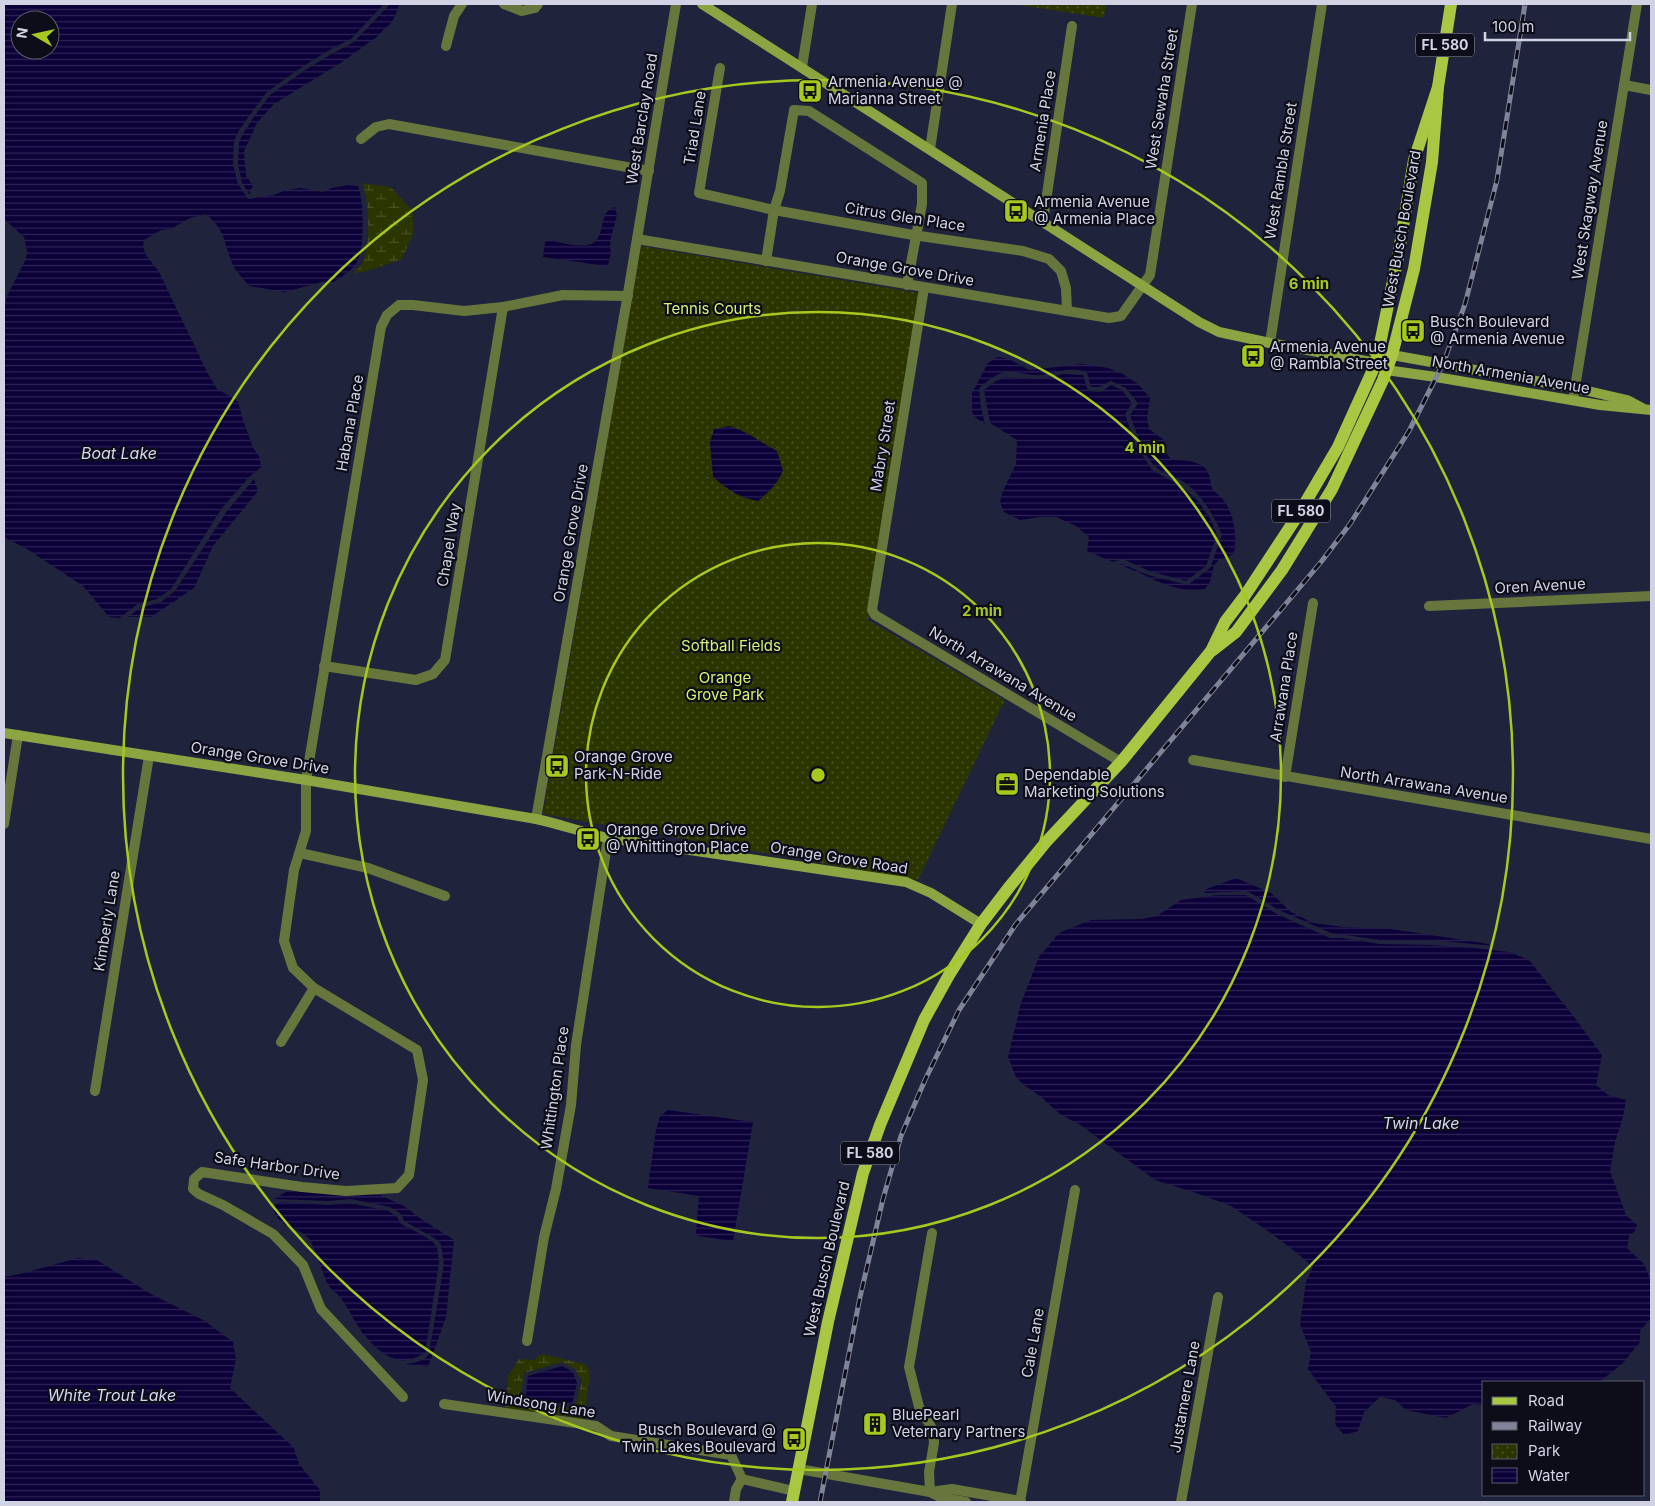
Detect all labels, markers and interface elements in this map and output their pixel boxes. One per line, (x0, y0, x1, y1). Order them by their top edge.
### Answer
north arrow (10, 10, 60, 60)
scale bar (1485, 10, 1630, 42)
text: 100 m (1492, 17, 1534, 36)
text: N (12, 26, 31, 39)
street label: West Sewaha Street (1141, 27, 1182, 171)
road number: FL 580 (1416, 34, 1474, 56)
street label: West Barclay Road (622, 52, 661, 186)
street label: Armenia Place (1025, 69, 1060, 173)
place label: Armenia Avenue @ Marianna Street (828, 72, 963, 108)
bus stop icon: Armenia Avenue @ Marianna Street (797, 78, 823, 104)
street label: Triad Lane (679, 90, 710, 166)
street label: West Rambla Street (1260, 101, 1301, 241)
street label: West Skagway Avenue (1568, 119, 1611, 281)
street label: West Busch Boulevard (1378, 149, 1425, 309)
place label: Armenia Avenue @ Armenia Place (1034, 192, 1155, 228)
street label: Citrus Glen Place (843, 198, 967, 235)
bus stop icon: Armenia Avenue @ Armenia Place (1003, 198, 1029, 224)
street label: Orange Grove Drive (834, 247, 976, 290)
text: 6 min (1289, 274, 1329, 293)
park label: Tennis Courts (663, 299, 761, 318)
place label: Busch Boulevard @ Armenia Avenue (1430, 312, 1565, 348)
bus stop icon: Busch Boulevard @ Armenia Avenue (1400, 318, 1426, 344)
place label: Armenia Avenue @ Rambla Street (1270, 337, 1388, 373)
bus stop icon: Armenia Avenue @ Rambla Street (1240, 343, 1266, 369)
street label: North Armenia Avenue (1431, 351, 1592, 398)
street label: Habana Place (332, 373, 367, 473)
street label: Mabry Street (866, 399, 899, 493)
text: 4 min (1125, 438, 1165, 457)
water label: Boat Lake (81, 443, 157, 463)
street label: Orange Grove Drive (549, 462, 592, 604)
road number: FL 580 (1272, 500, 1330, 522)
street label: Chapel Way (432, 501, 465, 588)
street label: Oren Avenue (1494, 574, 1586, 597)
text: 2 min (962, 601, 1002, 620)
street label: North Arrawana Avenue (926, 622, 1081, 725)
street label: Arrawana Place (1265, 630, 1302, 743)
park label: Softball Fields (681, 636, 781, 655)
park label: Orange Grove Park (686, 668, 765, 704)
street label: Orange Grove Drive (189, 737, 331, 778)
place label: Orange Grove Park-N-Ride (574, 747, 673, 783)
bus stop icon: Orange Grove Park-N-Ride (544, 753, 570, 779)
street label: North Arrawana Avenue (1339, 762, 1509, 807)
place label: Dependable Marketing Solutions (1024, 765, 1165, 801)
centre of rings (809, 766, 827, 784)
office icon: Dependable Marketing Solutions (994, 771, 1020, 797)
place label: Orange Grove Drive @ Whittington Place (606, 820, 749, 856)
bus stop icon: Orange Grove Drive @ Whittington Place (575, 826, 601, 852)
street label: Orange Grove Road (769, 837, 909, 878)
street label: Kimberly Lane (89, 869, 124, 973)
street label: Whittington Place (536, 1025, 573, 1151)
water label: Twin Lake (1383, 1113, 1459, 1133)
road number: FL 580 (841, 1142, 899, 1164)
street label: Safe Harbor Drive (213, 1147, 341, 1184)
street label: West Busch Boulevard (799, 1179, 854, 1339)
street label: Cale Lane (1017, 1307, 1048, 1379)
street label: Justamere Lane (1165, 1339, 1204, 1454)
legend (1482, 1381, 1645, 1496)
water label: White Trout Lake (48, 1385, 176, 1405)
street label: Windsong Lane (485, 1386, 597, 1422)
text: Road (1528, 1391, 1564, 1410)
place label: BluePearl Veternary Partners (892, 1405, 1026, 1441)
building icon: BluePearl Veternary Partners (862, 1411, 888, 1437)
text: Railway (1528, 1416, 1583, 1435)
place label: Busch Boulevard @ Twin Lakes Boulevard (621, 1420, 776, 1456)
bus stop icon: Busch Boulevard @ Twin Lakes Boulevard (781, 1426, 807, 1452)
text: Park (1528, 1441, 1561, 1460)
text: Water (1528, 1466, 1570, 1485)

